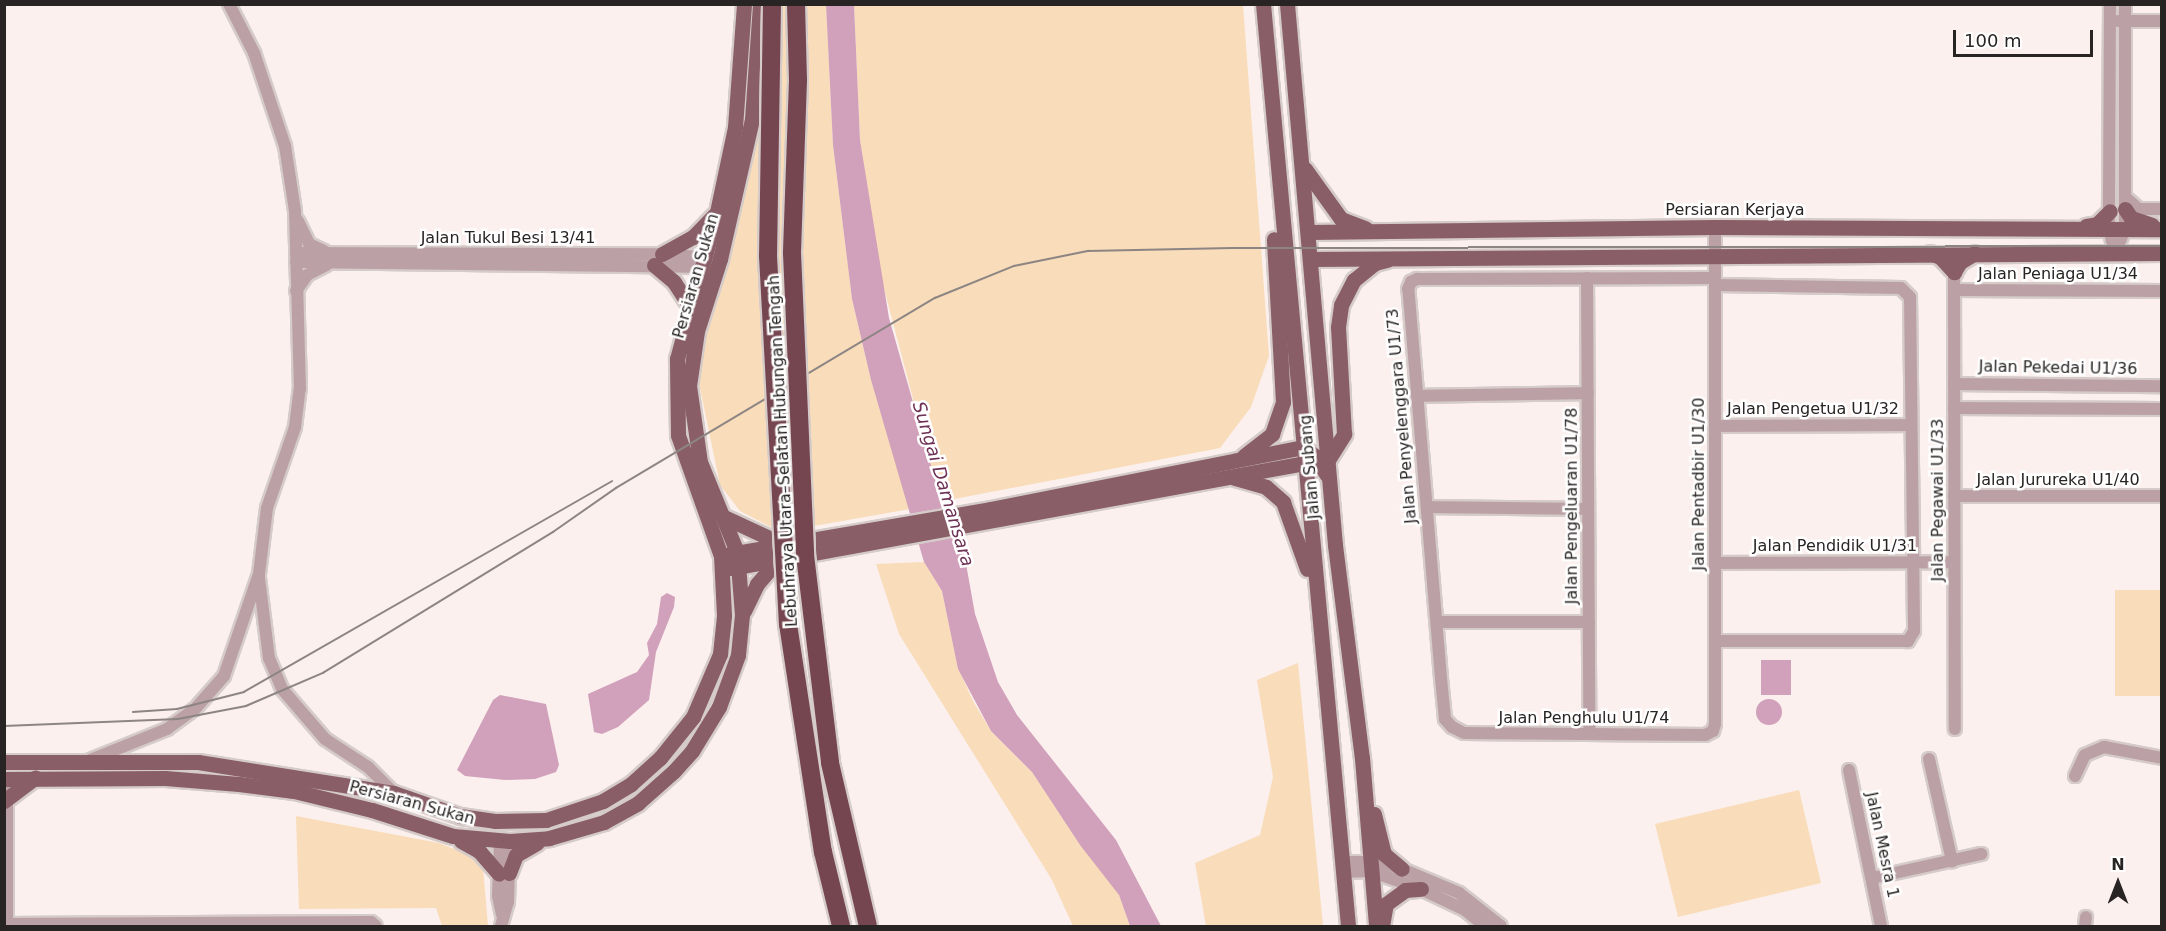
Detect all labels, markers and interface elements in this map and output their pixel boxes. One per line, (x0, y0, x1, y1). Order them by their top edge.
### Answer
scale bar (1956, 18, 2096, 56)
text: 100 m (1964, 30, 2022, 51)
street label: Persiaran Kerjaya (1665, 200, 1805, 220)
street label: Persiaran Sukan (669, 211, 723, 341)
street label: Jalan Tukul Besi 13/41 (421, 228, 595, 248)
street label: Jalan Peniaga U1/34 (1978, 264, 2138, 284)
street label: Lebuhraya Utara–Selatan Hubungan Tengah (764, 275, 802, 627)
street label: Jalan Penyelenggara U1/73 (1383, 308, 1421, 524)
street label: Jalan Pekedai U1/36 (1979, 357, 2137, 379)
street label: Jalan Pentadbir U1/30 (1689, 397, 1709, 571)
water label: Sungai Damansara (908, 399, 978, 569)
street label: Jalan Pengetua U1/32 (1727, 399, 1899, 419)
street label: Jalan Pengeluaran U1/78 (1562, 408, 1582, 604)
street label: Jalan Subang (1296, 414, 1324, 520)
street label: Jalan Pegawai U1/33 (1928, 419, 1948, 581)
street label: Jalan Jurureka U1/40 (1976, 470, 2140, 490)
street label: Jalan Pendidik U1/31 (1753, 536, 1917, 556)
street label: Jalan Penghulu U1/74 (1499, 708, 1669, 728)
street label: Persiaran Sukan (347, 777, 477, 829)
street label: Jalan Mesra 1 (1861, 790, 1903, 900)
north arrow (2088, 853, 2148, 913)
text: N (2111, 855, 2125, 874)

